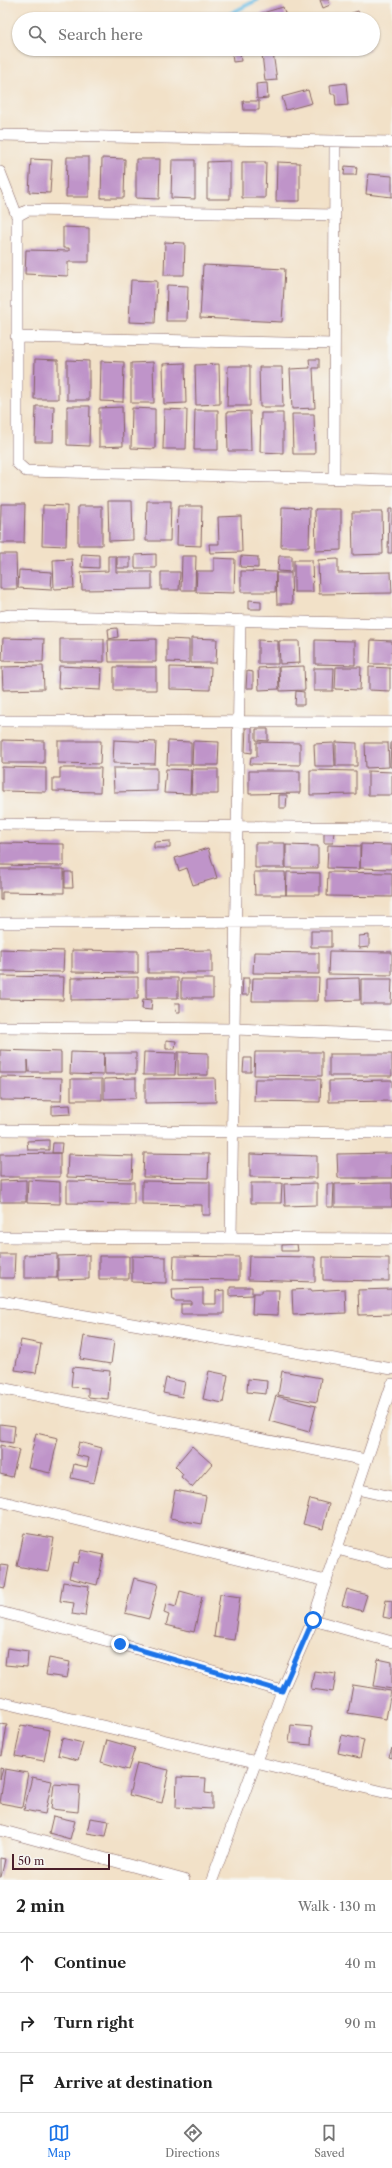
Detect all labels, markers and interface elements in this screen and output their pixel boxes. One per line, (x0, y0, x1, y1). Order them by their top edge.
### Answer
search box (12, 12, 380, 56)
icon: search (26, 23, 48, 45)
text: Search here (58, 25, 143, 44)
route start (304, 1611, 322, 1629)
route end (111, 1635, 129, 1653)
scale bar (12, 1852, 110, 1871)
text: 50 m (18, 1854, 44, 1868)
text: 2 min (16, 1896, 65, 1916)
text: Walk · 130 m (298, 1898, 376, 1914)
icon: ahead (16, 1952, 38, 1974)
text: Continue (54, 1953, 126, 1972)
text: 40 m (345, 1955, 376, 1971)
icon: right (16, 2012, 38, 2034)
text: Turn right (54, 2013, 134, 2032)
text: 90 m (345, 2015, 376, 2031)
icon: arrive (16, 2072, 38, 2094)
text: Arrive at destination (54, 2073, 213, 2092)
tab: Map (47, 2122, 71, 2160)
tab: Directions (165, 2122, 220, 2160)
tab: Saved (314, 2122, 345, 2160)

